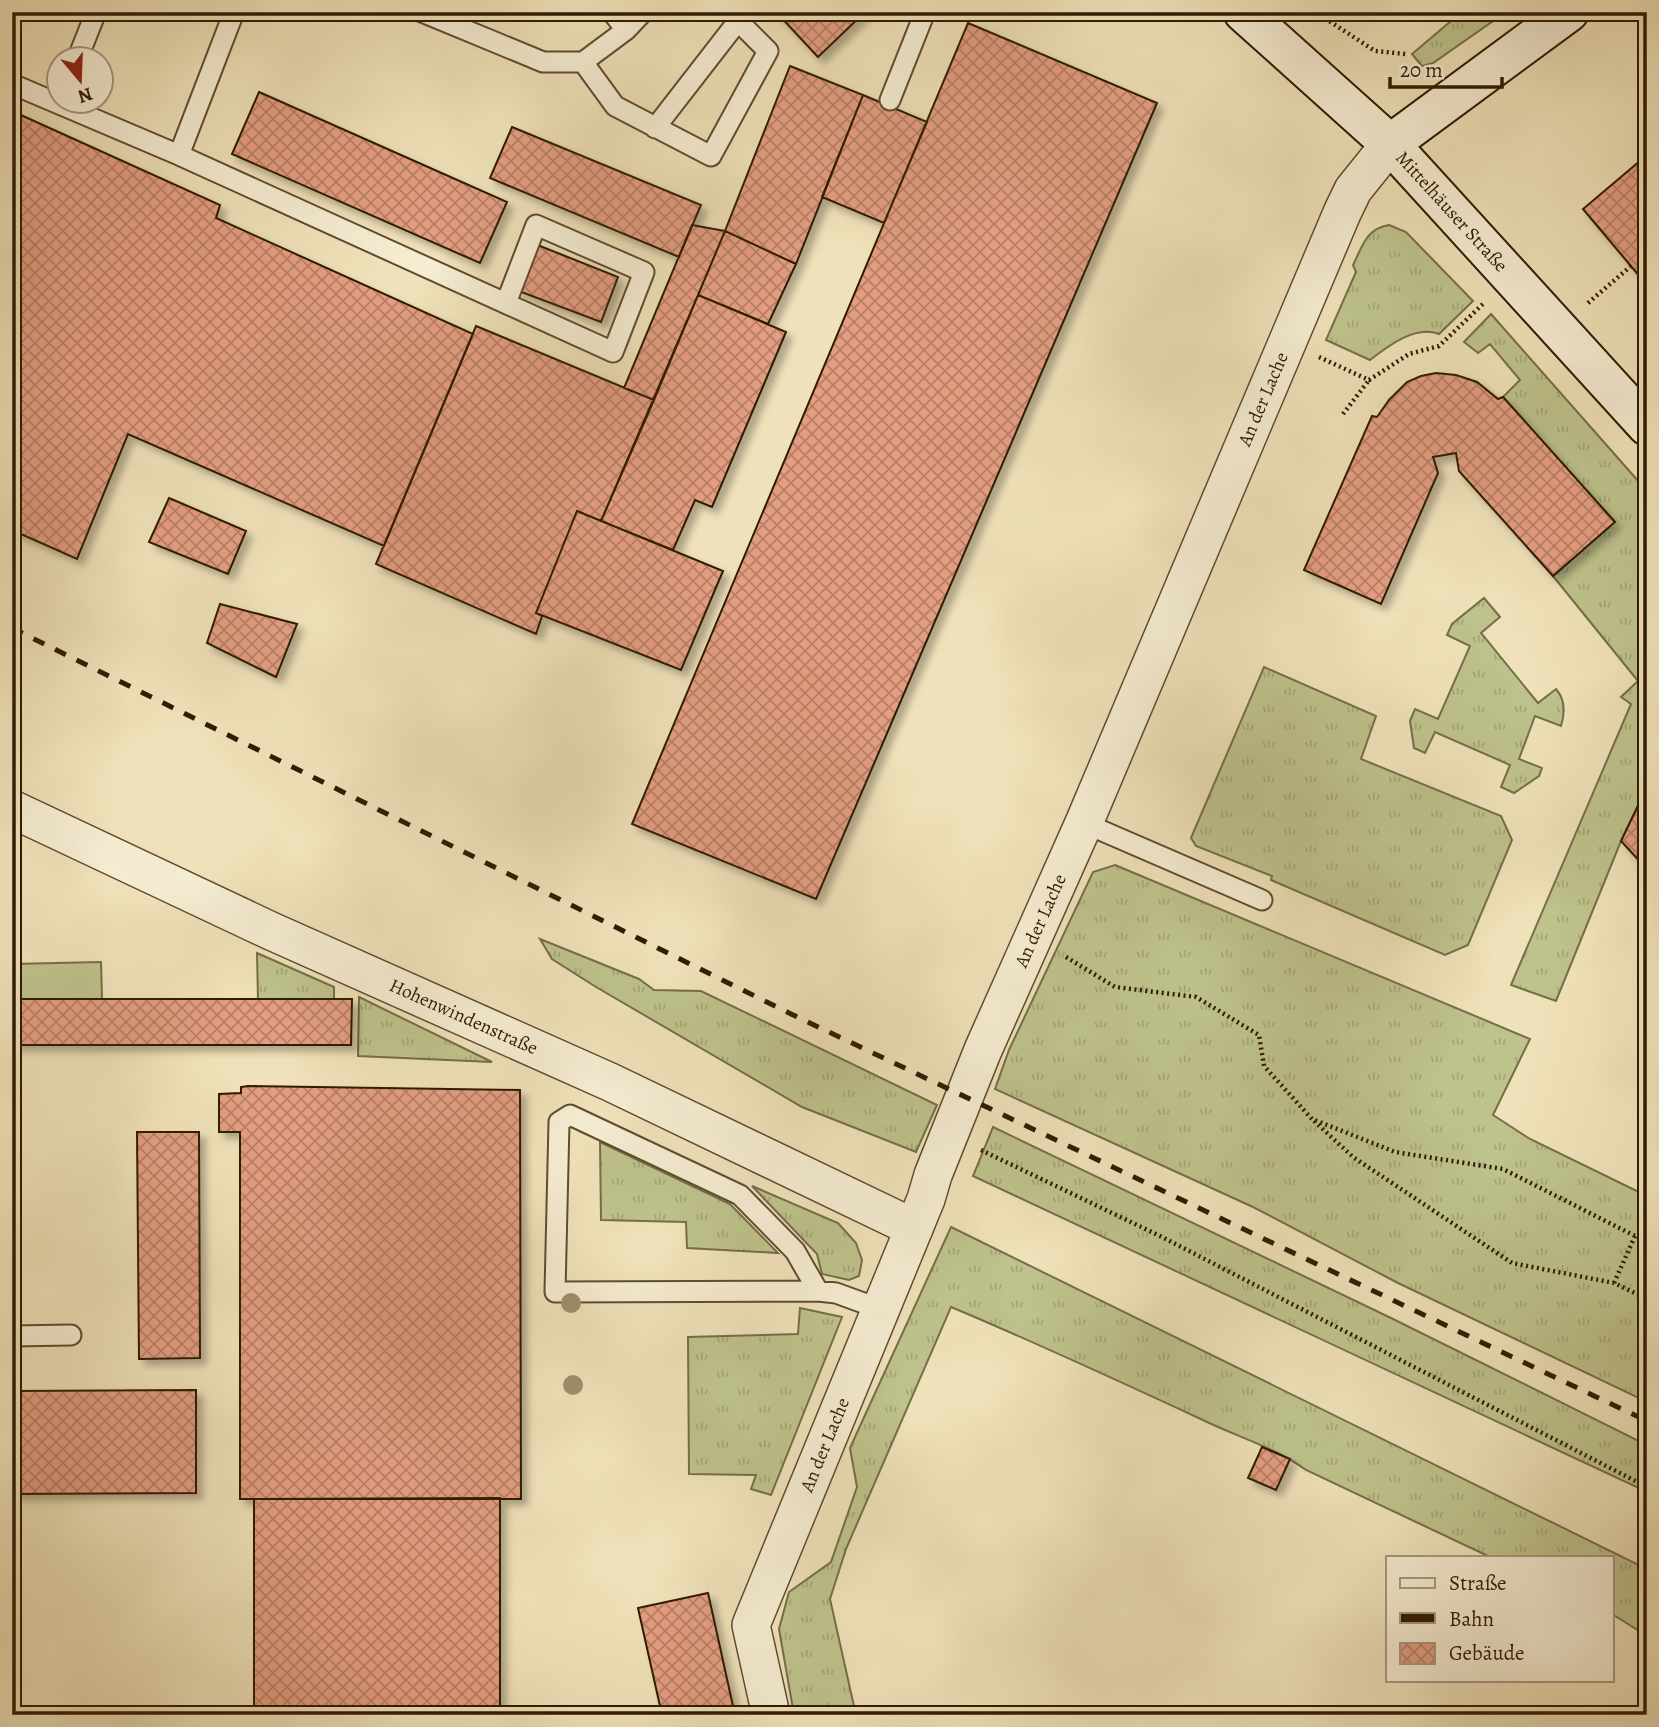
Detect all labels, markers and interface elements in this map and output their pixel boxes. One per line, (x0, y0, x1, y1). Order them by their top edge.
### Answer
north arrow (46, 46, 116, 116)
scale bar (1390, 46, 1502, 90)
text: 20 m (1400, 56, 1443, 84)
text: N (74, 81, 96, 110)
street label: Mittelhäuser Straße (1390, 145, 1514, 278)
street label: An der Lache (1231, 348, 1295, 451)
street label: An der Lache (1008, 870, 1073, 972)
street label: Hohenwindenstraße (385, 972, 542, 1061)
street label: An der Lache (794, 1394, 856, 1497)
legend (1386, 1556, 1614, 1682)
text: Straße (1449, 1569, 1507, 1597)
text: Bahn (1449, 1605, 1494, 1633)
text: Gebäude (1449, 1639, 1525, 1667)

